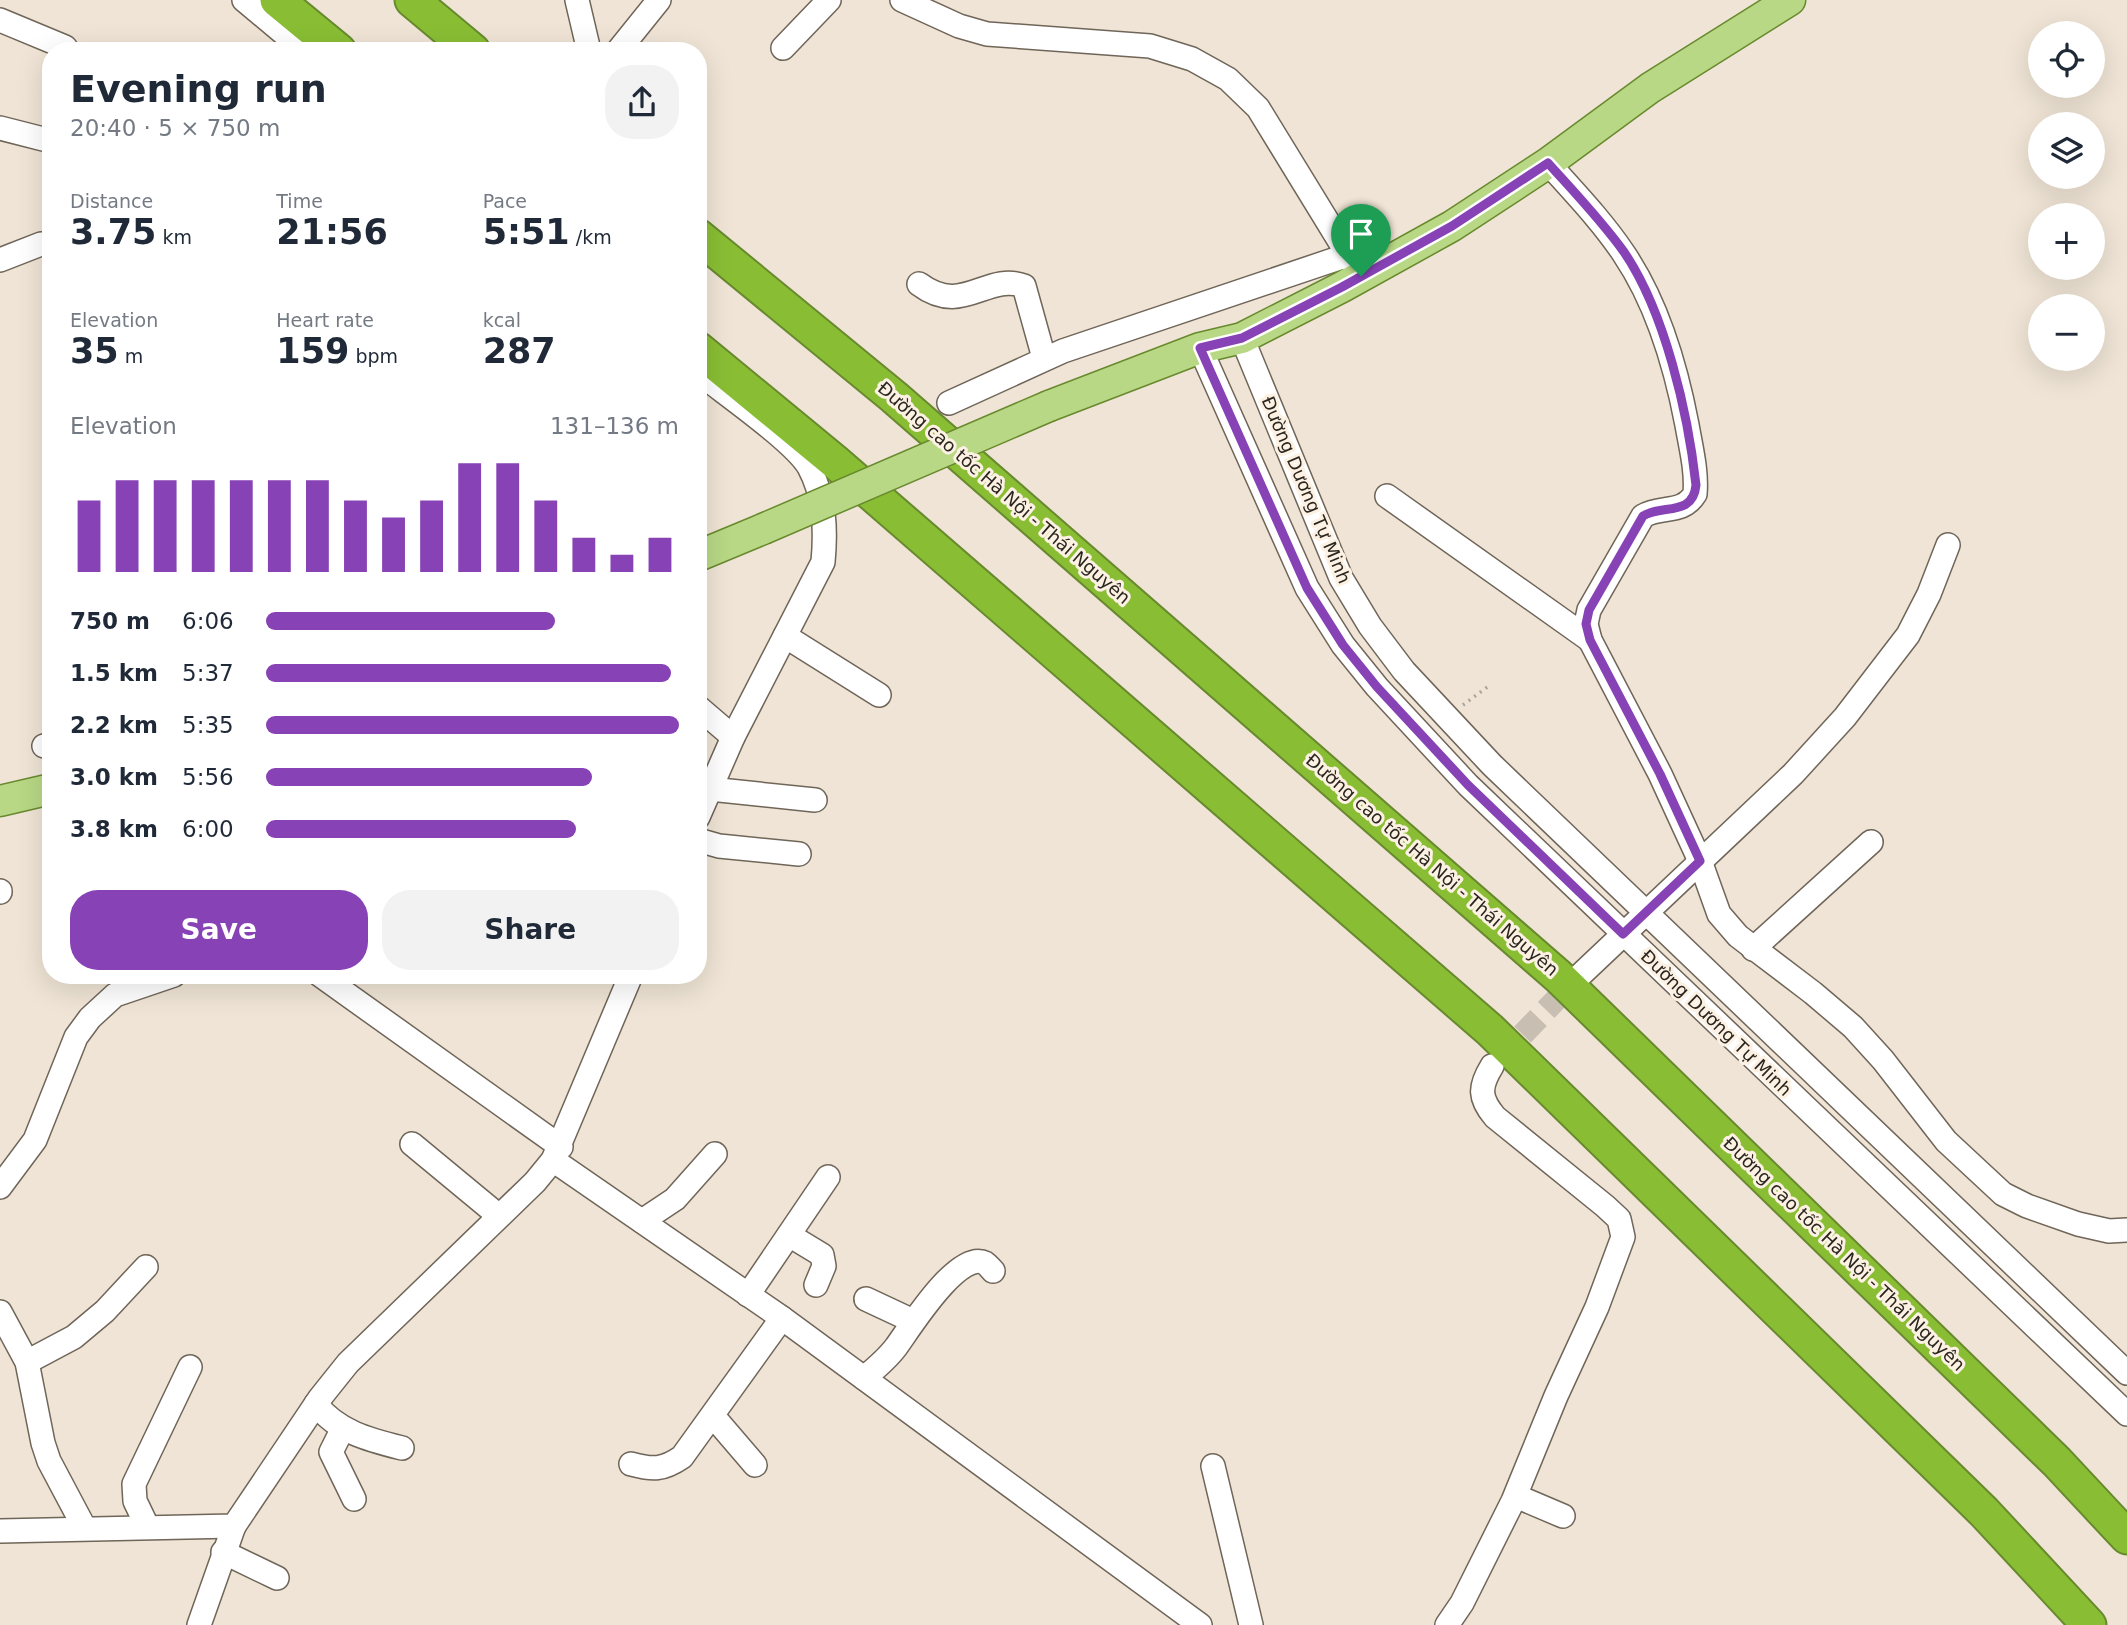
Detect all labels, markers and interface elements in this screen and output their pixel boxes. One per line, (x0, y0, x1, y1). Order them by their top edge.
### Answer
map controls (2028, 21, 2105, 371)
button: locate (2028, 21, 2105, 98)
button: share (605, 65, 679, 139)
text: Evening run (70, 67, 327, 111)
button: layers (2028, 112, 2105, 189)
text: 20:40 · 5 × 750 m (70, 115, 280, 141)
text: Distance (70, 190, 153, 212)
text: Time (276, 190, 323, 212)
text: Pace (483, 190, 527, 212)
button: + (2028, 203, 2105, 280)
pin (1331, 204, 1391, 276)
text: 3.75 (70, 212, 156, 252)
text: 21:56 (276, 212, 388, 252)
text: 5:51 (483, 212, 570, 252)
icon: arrive (1342, 215, 1380, 253)
text: km (156, 226, 192, 248)
text: /km (570, 226, 612, 248)
button: − (2028, 294, 2105, 371)
text: Elevation (70, 309, 158, 331)
text: Heart rate (276, 309, 374, 331)
text: kcal (483, 309, 521, 331)
text: 35 (70, 331, 119, 371)
text: 159 (276, 331, 349, 371)
text: 287 (483, 331, 556, 371)
text: m (119, 345, 143, 367)
text: bpm (349, 345, 398, 367)
street label: Đường cao tốc Hà Nội - Thái Nguyên (874, 377, 1135, 608)
street label: Đường Dương Tự Minh (1257, 393, 1355, 587)
text: Elevation (70, 413, 177, 439)
text: 131–136 m (550, 413, 679, 439)
text: 750 m (70, 608, 150, 634)
text: 6:06 (182, 608, 234, 634)
text: 1.5 km (70, 660, 158, 686)
text: 5:37 (182, 660, 234, 686)
text: 2.2 km (70, 712, 158, 738)
text: 5:35 (182, 712, 234, 738)
street label: Đường cao tốc Hà Nội - Thái Nguyên (1302, 749, 1563, 980)
text: 3.0 km (70, 764, 158, 790)
text: 5:56 (182, 764, 234, 790)
text: 3.8 km (70, 816, 158, 842)
text: 6:00 (182, 816, 234, 842)
button: Save (70, 890, 368, 970)
button: Share (382, 890, 679, 970)
street label: Đường Dương Tự Minh (1637, 945, 1796, 1100)
street label: Đường cao tốc Hà Nội - Thái Nguyên (1719, 1132, 1969, 1375)

